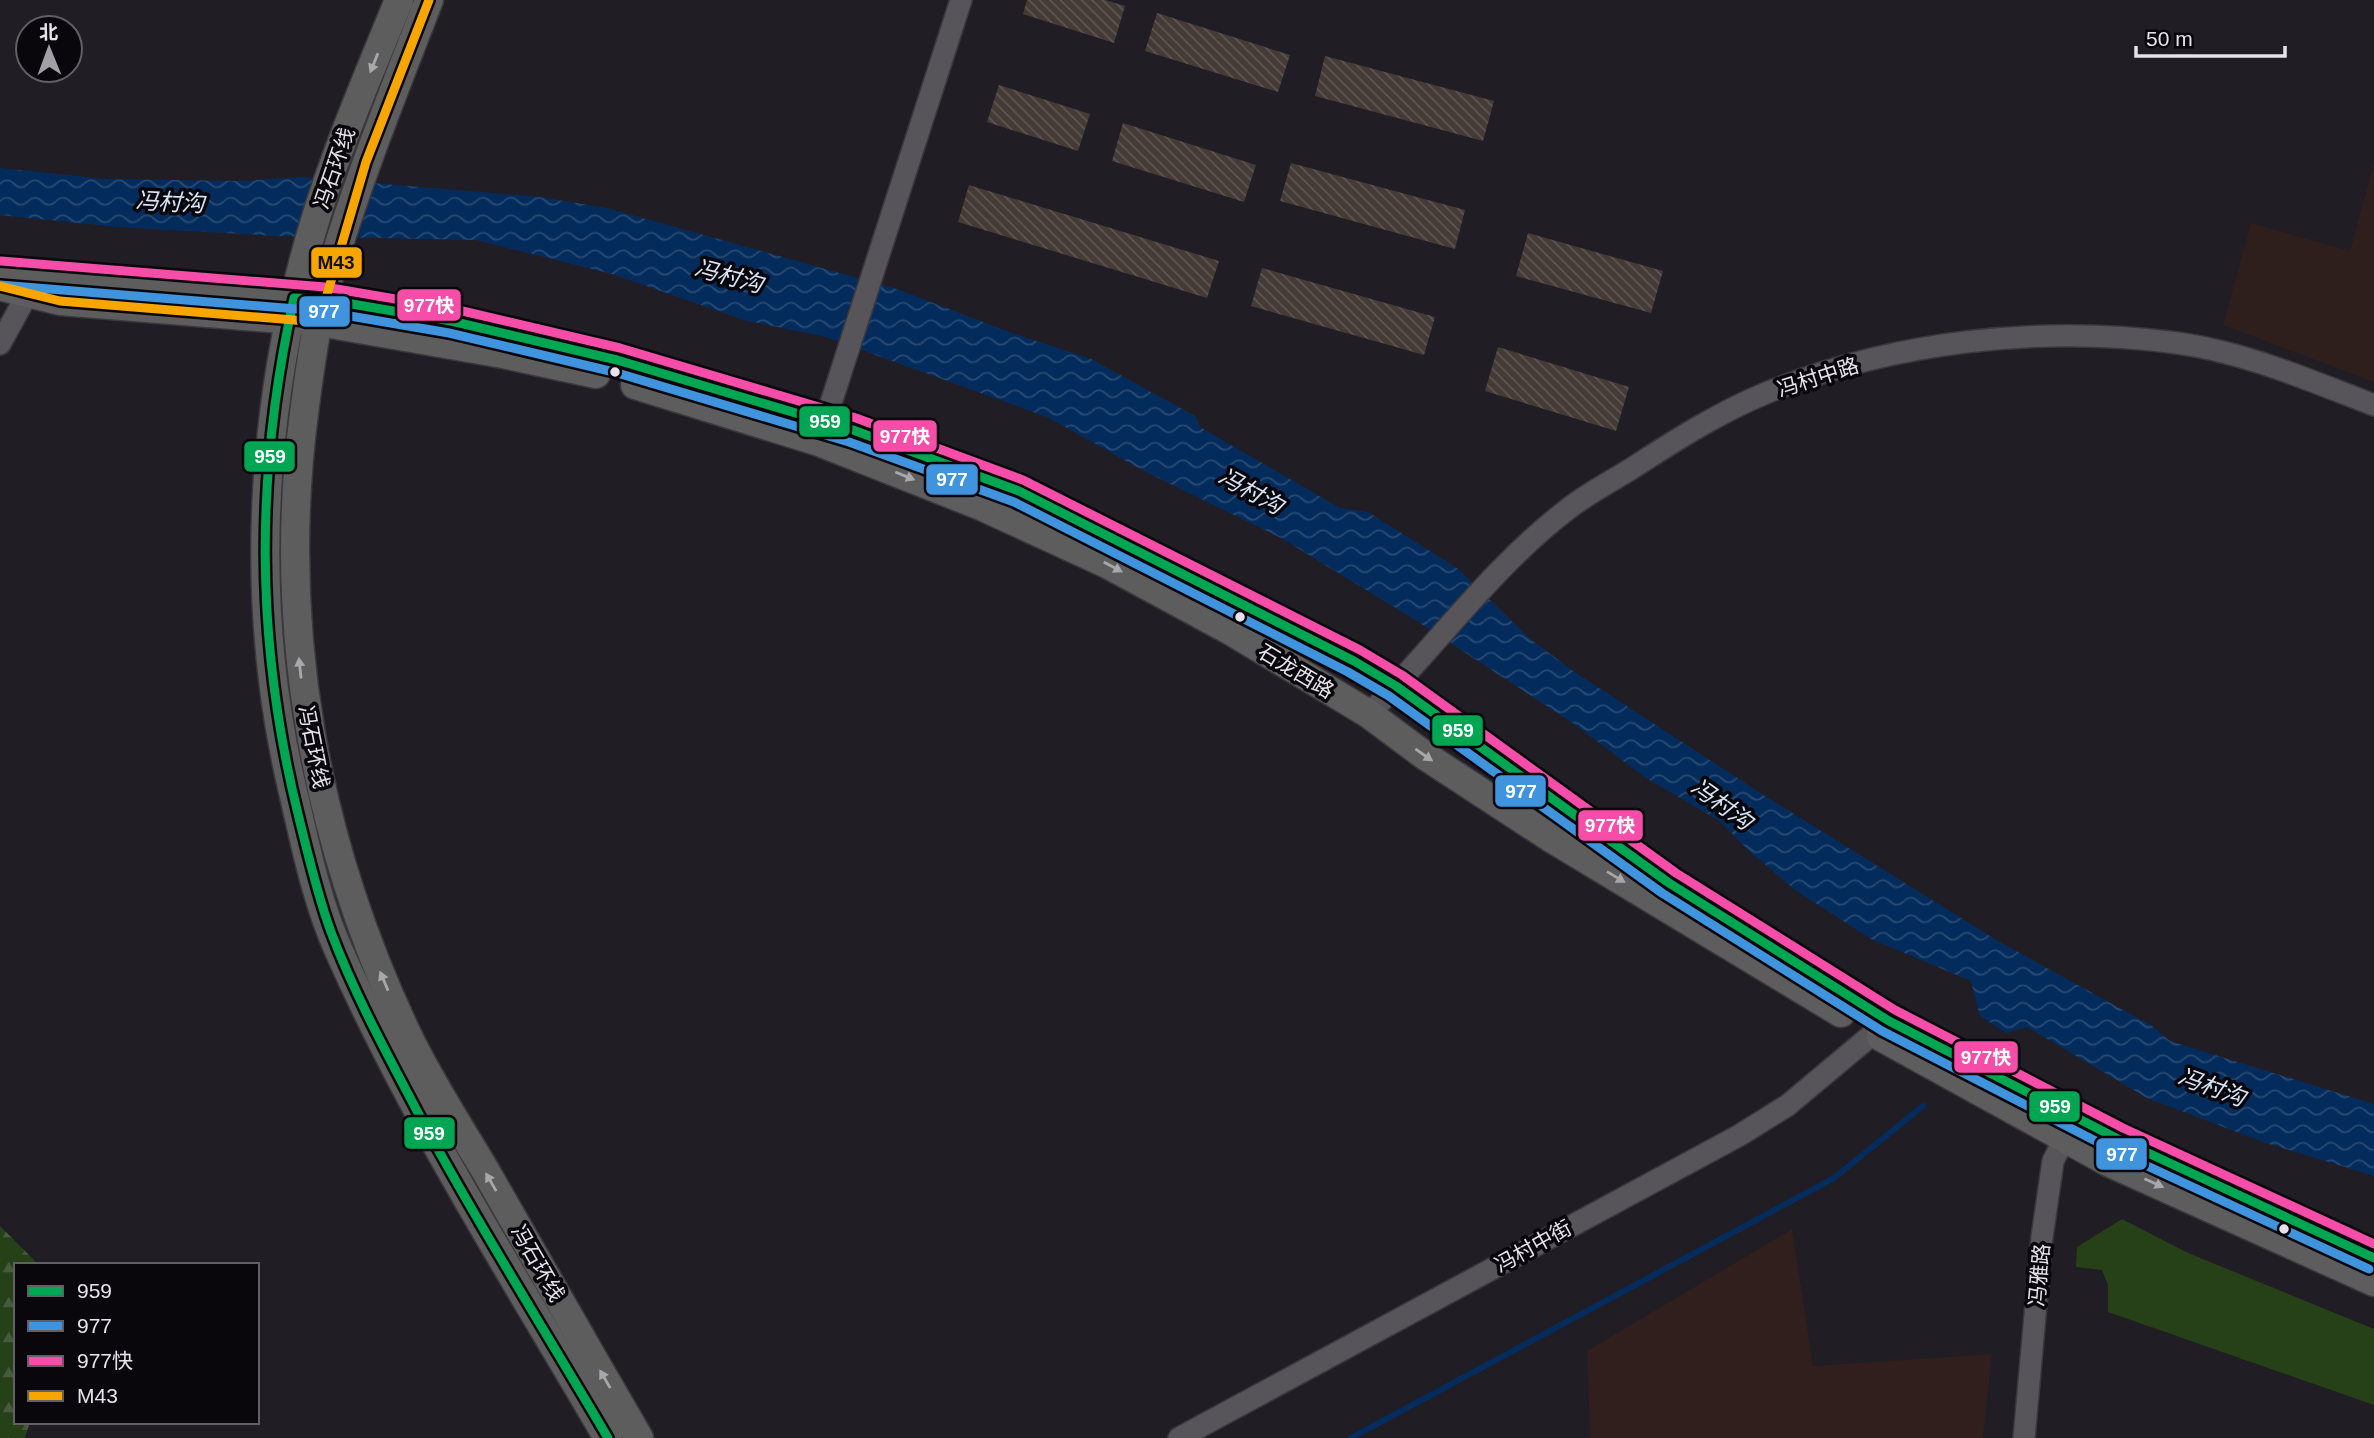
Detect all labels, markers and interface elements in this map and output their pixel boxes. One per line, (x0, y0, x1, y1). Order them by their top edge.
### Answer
north arrow (14, 14, 84, 84)
scale bar (2136, 14, 2285, 58)
text: 北 (39, 22, 58, 43)
text: 50 m (2146, 27, 2193, 50)
one-way arrow (368, 53, 379, 74)
street label: 冯石环线 (309, 125, 359, 211)
water label: 冯村沟 (135, 187, 208, 217)
line badge: M43 (310, 246, 363, 279)
text: M43 (318, 252, 354, 273)
water label: 冯村沟 (692, 255, 769, 298)
line badge: 977快 (396, 288, 462, 322)
line badge: 977 (298, 295, 351, 328)
text: 977快 (404, 295, 454, 316)
text: 977 (308, 301, 340, 322)
street label: 冯村中路 (1775, 353, 1861, 401)
unlabelled marker (608, 365, 622, 379)
line badge: 959 (798, 405, 851, 438)
text: 959 (809, 411, 841, 432)
line badge: 977快 (872, 419, 938, 453)
text: 977快 (880, 426, 930, 447)
line badge: 959 (243, 440, 296, 473)
text: 959 (254, 446, 286, 467)
line badge: 977 (925, 463, 979, 496)
water label: 冯村沟 (1215, 463, 1290, 521)
text: 977 (936, 469, 968, 490)
one-way arrow (894, 470, 915, 481)
one-way arrow (1103, 561, 1123, 573)
unlabelled marker (1233, 610, 1247, 624)
street label: 石龙西路 (1254, 640, 1338, 702)
one-way arrow (295, 657, 306, 679)
street label: 冯石环线 (295, 704, 333, 790)
line badge: 959 (1431, 714, 1484, 747)
text: 959 (1442, 720, 1474, 741)
one-way arrow (1415, 748, 1433, 762)
water label: 冯村沟 (1686, 773, 1760, 837)
line badge: 977 (1494, 774, 1547, 808)
text: 977 (1505, 781, 1537, 802)
line badge: 977快 (1577, 809, 1644, 842)
text: 977快 (1585, 815, 1635, 836)
one-way arrow (1606, 870, 1625, 883)
one-way arrow (379, 970, 390, 991)
line badge: 977快 (1953, 1040, 2019, 1074)
text: 977快 (1961, 1047, 2011, 1068)
water label: 冯村沟 (2175, 1063, 2252, 1112)
line badge: 959 (2028, 1090, 2081, 1123)
text: 959 (2039, 1096, 2071, 1117)
line badge: 959 (403, 1116, 456, 1150)
text: 959 (413, 1123, 445, 1144)
line badge: 977 (2095, 1137, 2148, 1171)
text: 977 (2106, 1144, 2138, 1165)
one-way arrow (485, 1172, 497, 1191)
one-way arrow (2144, 1177, 2164, 1189)
street label: 冯村中街 (1491, 1216, 1575, 1276)
street label: 冯石环线 (507, 1221, 569, 1305)
unlabelled marker (2277, 1222, 2291, 1236)
street label: 冯雅路 (2025, 1243, 2053, 1307)
legend (14, 1263, 259, 1424)
text: 959 (77, 1279, 112, 1302)
text: 977 (77, 1314, 112, 1337)
text: 977快 (77, 1349, 133, 1372)
one-way arrow (599, 1369, 611, 1388)
text: M43 (77, 1384, 118, 1407)

